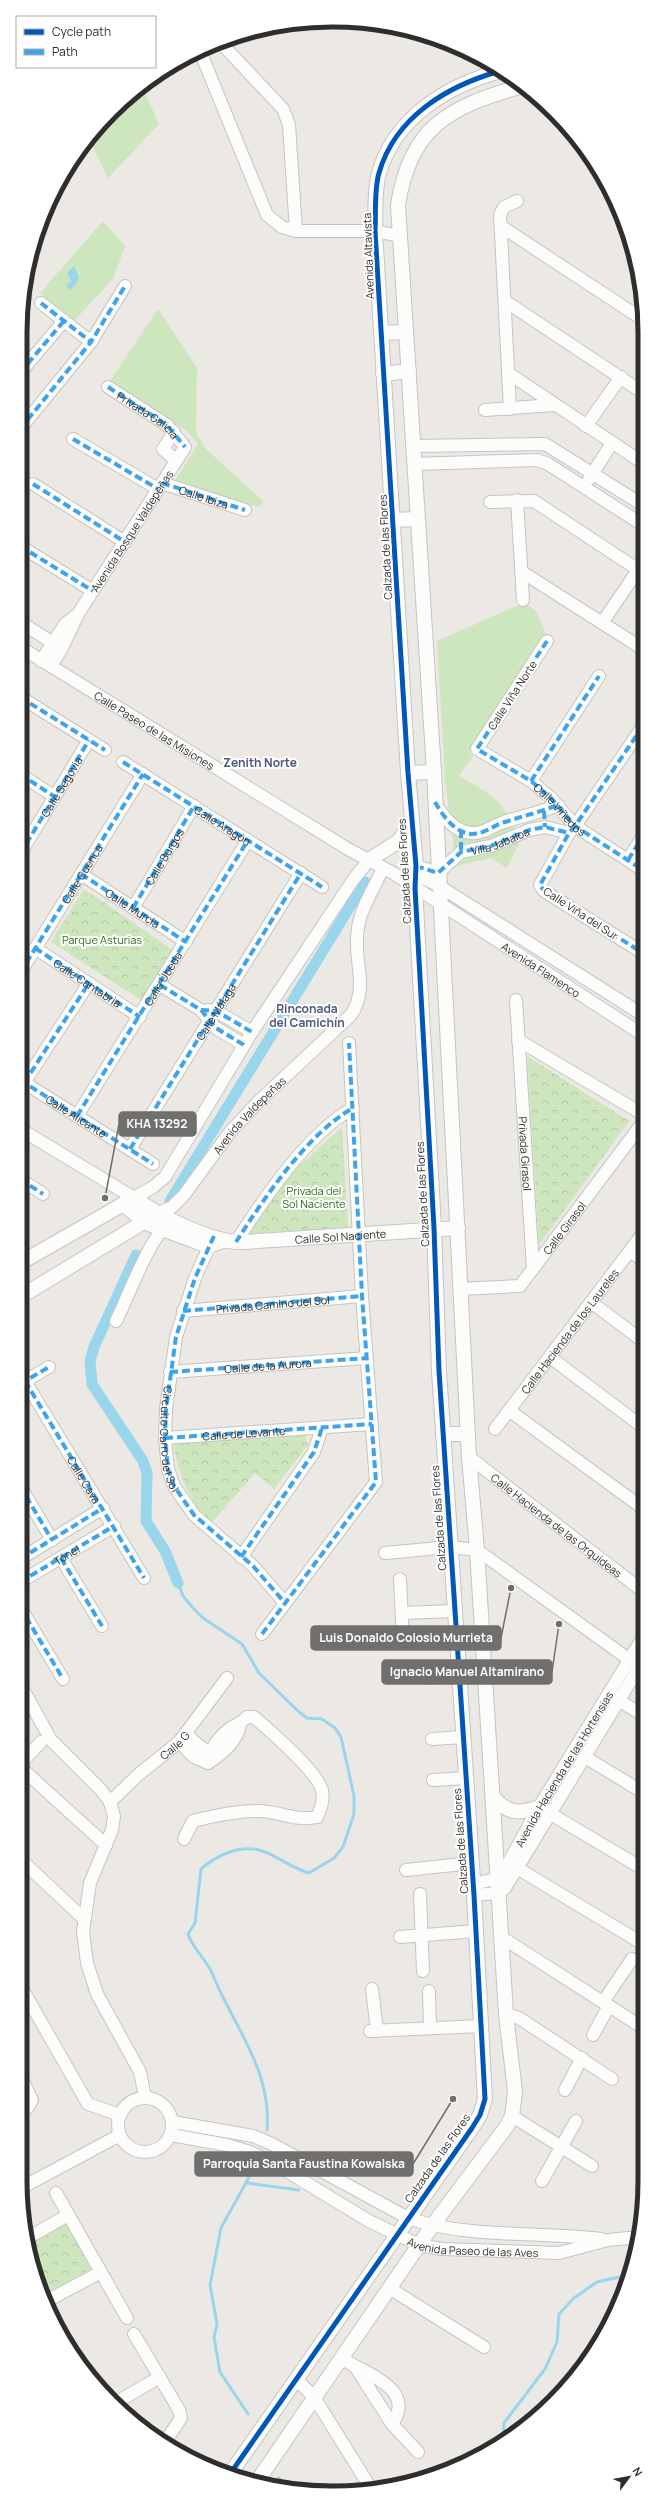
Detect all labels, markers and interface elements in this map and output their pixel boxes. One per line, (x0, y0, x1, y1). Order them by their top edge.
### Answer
legend (16, 16, 156, 68)
text: Cycle path (52, 23, 111, 40)
text: Path (52, 43, 78, 60)
street label: Avenida Altavista (359, 213, 377, 299)
street label: Privada Galicia (114, 387, 183, 442)
street label: Avenida Bosque Valdepeñas (87, 467, 176, 594)
street label: Calle Ibiza (177, 482, 230, 512)
street label: Calzada de las Flores (375, 494, 395, 600)
street label: Calle Viña Norte (484, 657, 540, 733)
street label: Calle Paseo de las Misiones (92, 687, 218, 773)
street label: Calle Segovia (37, 753, 85, 819)
district label: Zenith Norte (223, 754, 297, 771)
street label: Calle Viñedos (531, 779, 589, 839)
street label: Calle Aragón (192, 801, 254, 848)
street label: Calzada de las Flores (394, 818, 414, 924)
street label: Villa Jabaloa (469, 823, 532, 857)
street label: Calle Burgos (141, 825, 187, 888)
street label: Calle Cuenca (57, 841, 106, 906)
street label: Calle Viña del Sur (541, 883, 621, 943)
street label: Calle Murcia (103, 885, 163, 931)
park label: Parque Asturias (62, 932, 142, 947)
street label: Avenida Flamenco (499, 938, 584, 1000)
street label: Calle Úbeda (140, 948, 185, 1008)
street label: Calle Cantabria (51, 955, 124, 1010)
street label: Calle Málaga (192, 980, 239, 1043)
district label: Rinconada del Camichín (269, 1000, 345, 1031)
street label: Avenida Valdepeñas (209, 1072, 289, 1157)
street label: Calle Alicante (43, 1091, 110, 1141)
callout: KHA 13292 (119, 1112, 196, 1136)
text: KHA 13292 (127, 1115, 187, 1132)
street label: Privada Girasol (516, 1116, 536, 1191)
street label: Calzada de las Flores (412, 1141, 432, 1247)
park label: Privada del Sol Naciente (282, 1183, 346, 1211)
street label: Calle Girasol (539, 1198, 589, 1257)
street label: Calle Sol Naciente (294, 1225, 387, 1246)
street label: Calle Hacienda de los Laureles (517, 1265, 622, 1397)
street label: Privada Camino del Sol (215, 1291, 330, 1316)
street label: Calle de la Aurora (224, 1354, 312, 1376)
street label: Circuito Carro del Sol (157, 1385, 183, 1495)
street label: Calle de Levante (202, 1422, 286, 1443)
street label: Calle Cava (64, 1453, 105, 1506)
street label: Calzada de las Flores (427, 1465, 449, 1571)
street label: Calle Hacienda de las Orquídeas (488, 1469, 626, 1580)
street label: Tónel (51, 1541, 82, 1568)
callout: Luis Donaldo Colosio Murrieta (311, 1626, 501, 1650)
text: Luis Donaldo Colosio Murrieta (319, 1629, 493, 1646)
callout: Ignacio Manuel Altamirano (382, 1660, 552, 1684)
text: Ignacio Manuel Altamirano (390, 1663, 544, 1680)
street label: Avenida Hacienda de las Hortensias (511, 1688, 616, 1849)
street label: Calle G (156, 1728, 192, 1762)
street label: Calzada de las Flores (449, 1788, 471, 1894)
street label: Calzada de las Flores (401, 2110, 474, 2205)
callout: Parroquia Santa Faustina Kowalska (195, 2152, 413, 2176)
text: Parroquia Santa Faustina Kowalska (203, 2155, 405, 2172)
street label: Avenida Paseo de las Aves (405, 2233, 539, 2260)
north arrow (609, 2457, 649, 2497)
text: N (629, 2464, 646, 2479)

